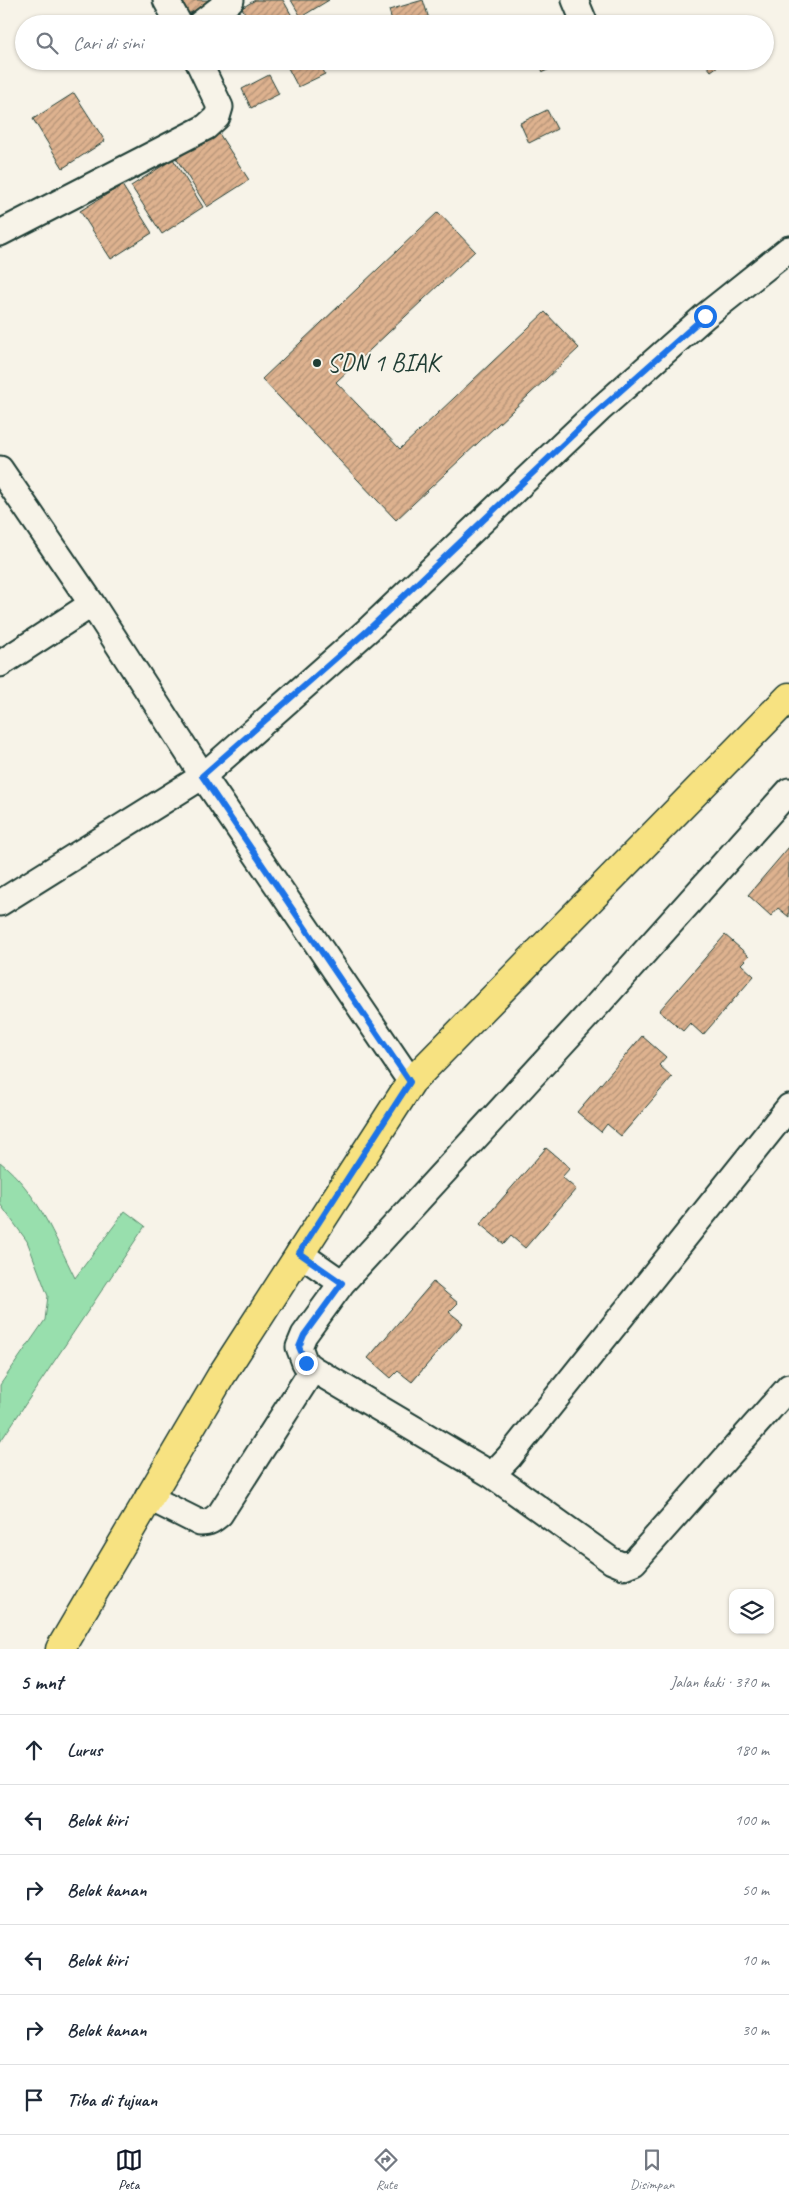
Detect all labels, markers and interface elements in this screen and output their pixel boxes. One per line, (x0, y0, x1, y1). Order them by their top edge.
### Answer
search box (15, 15, 774, 70)
icon: search (33, 29, 61, 57)
text: Cari di sini (73, 31, 143, 55)
route start (694, 305, 717, 328)
place label: SDN 1 BIAK (327, 347, 443, 379)
marker: SDN 1 BIAK (311, 357, 323, 369)
route end (295, 1352, 318, 1375)
map controls (729, 1589, 774, 1634)
button: layers (729, 1589, 774, 1634)
text: 5 mnt (20, 1669, 63, 1695)
text: Jalan kaki · 370 m (671, 1672, 769, 1692)
icon: ahead (20, 1736, 48, 1764)
text: Lurus (67, 1738, 102, 1762)
text: 180 m (735, 1740, 769, 1760)
icon: left (20, 1806, 48, 1834)
text: Belok kiri (67, 1808, 127, 1832)
text: 100 m (735, 1810, 769, 1830)
icon: right (20, 1876, 48, 1904)
text: Belok kanan (67, 1878, 146, 1902)
text: 50 m (742, 1880, 769, 1900)
icon: left (20, 1946, 48, 1974)
text: Belok kiri (67, 1948, 127, 1972)
text: 10 m (742, 1950, 769, 1970)
icon: right (20, 2016, 48, 2044)
text: Belok kanan (67, 2018, 146, 2042)
text: 30 m (742, 2020, 769, 2040)
icon: arrive (20, 2086, 48, 2114)
text: Tiba di tujuan (67, 2088, 157, 2112)
tab: Peta (115, 2146, 143, 2193)
tab: Rute (372, 2146, 400, 2193)
tab: Disimpan (630, 2146, 674, 2193)

